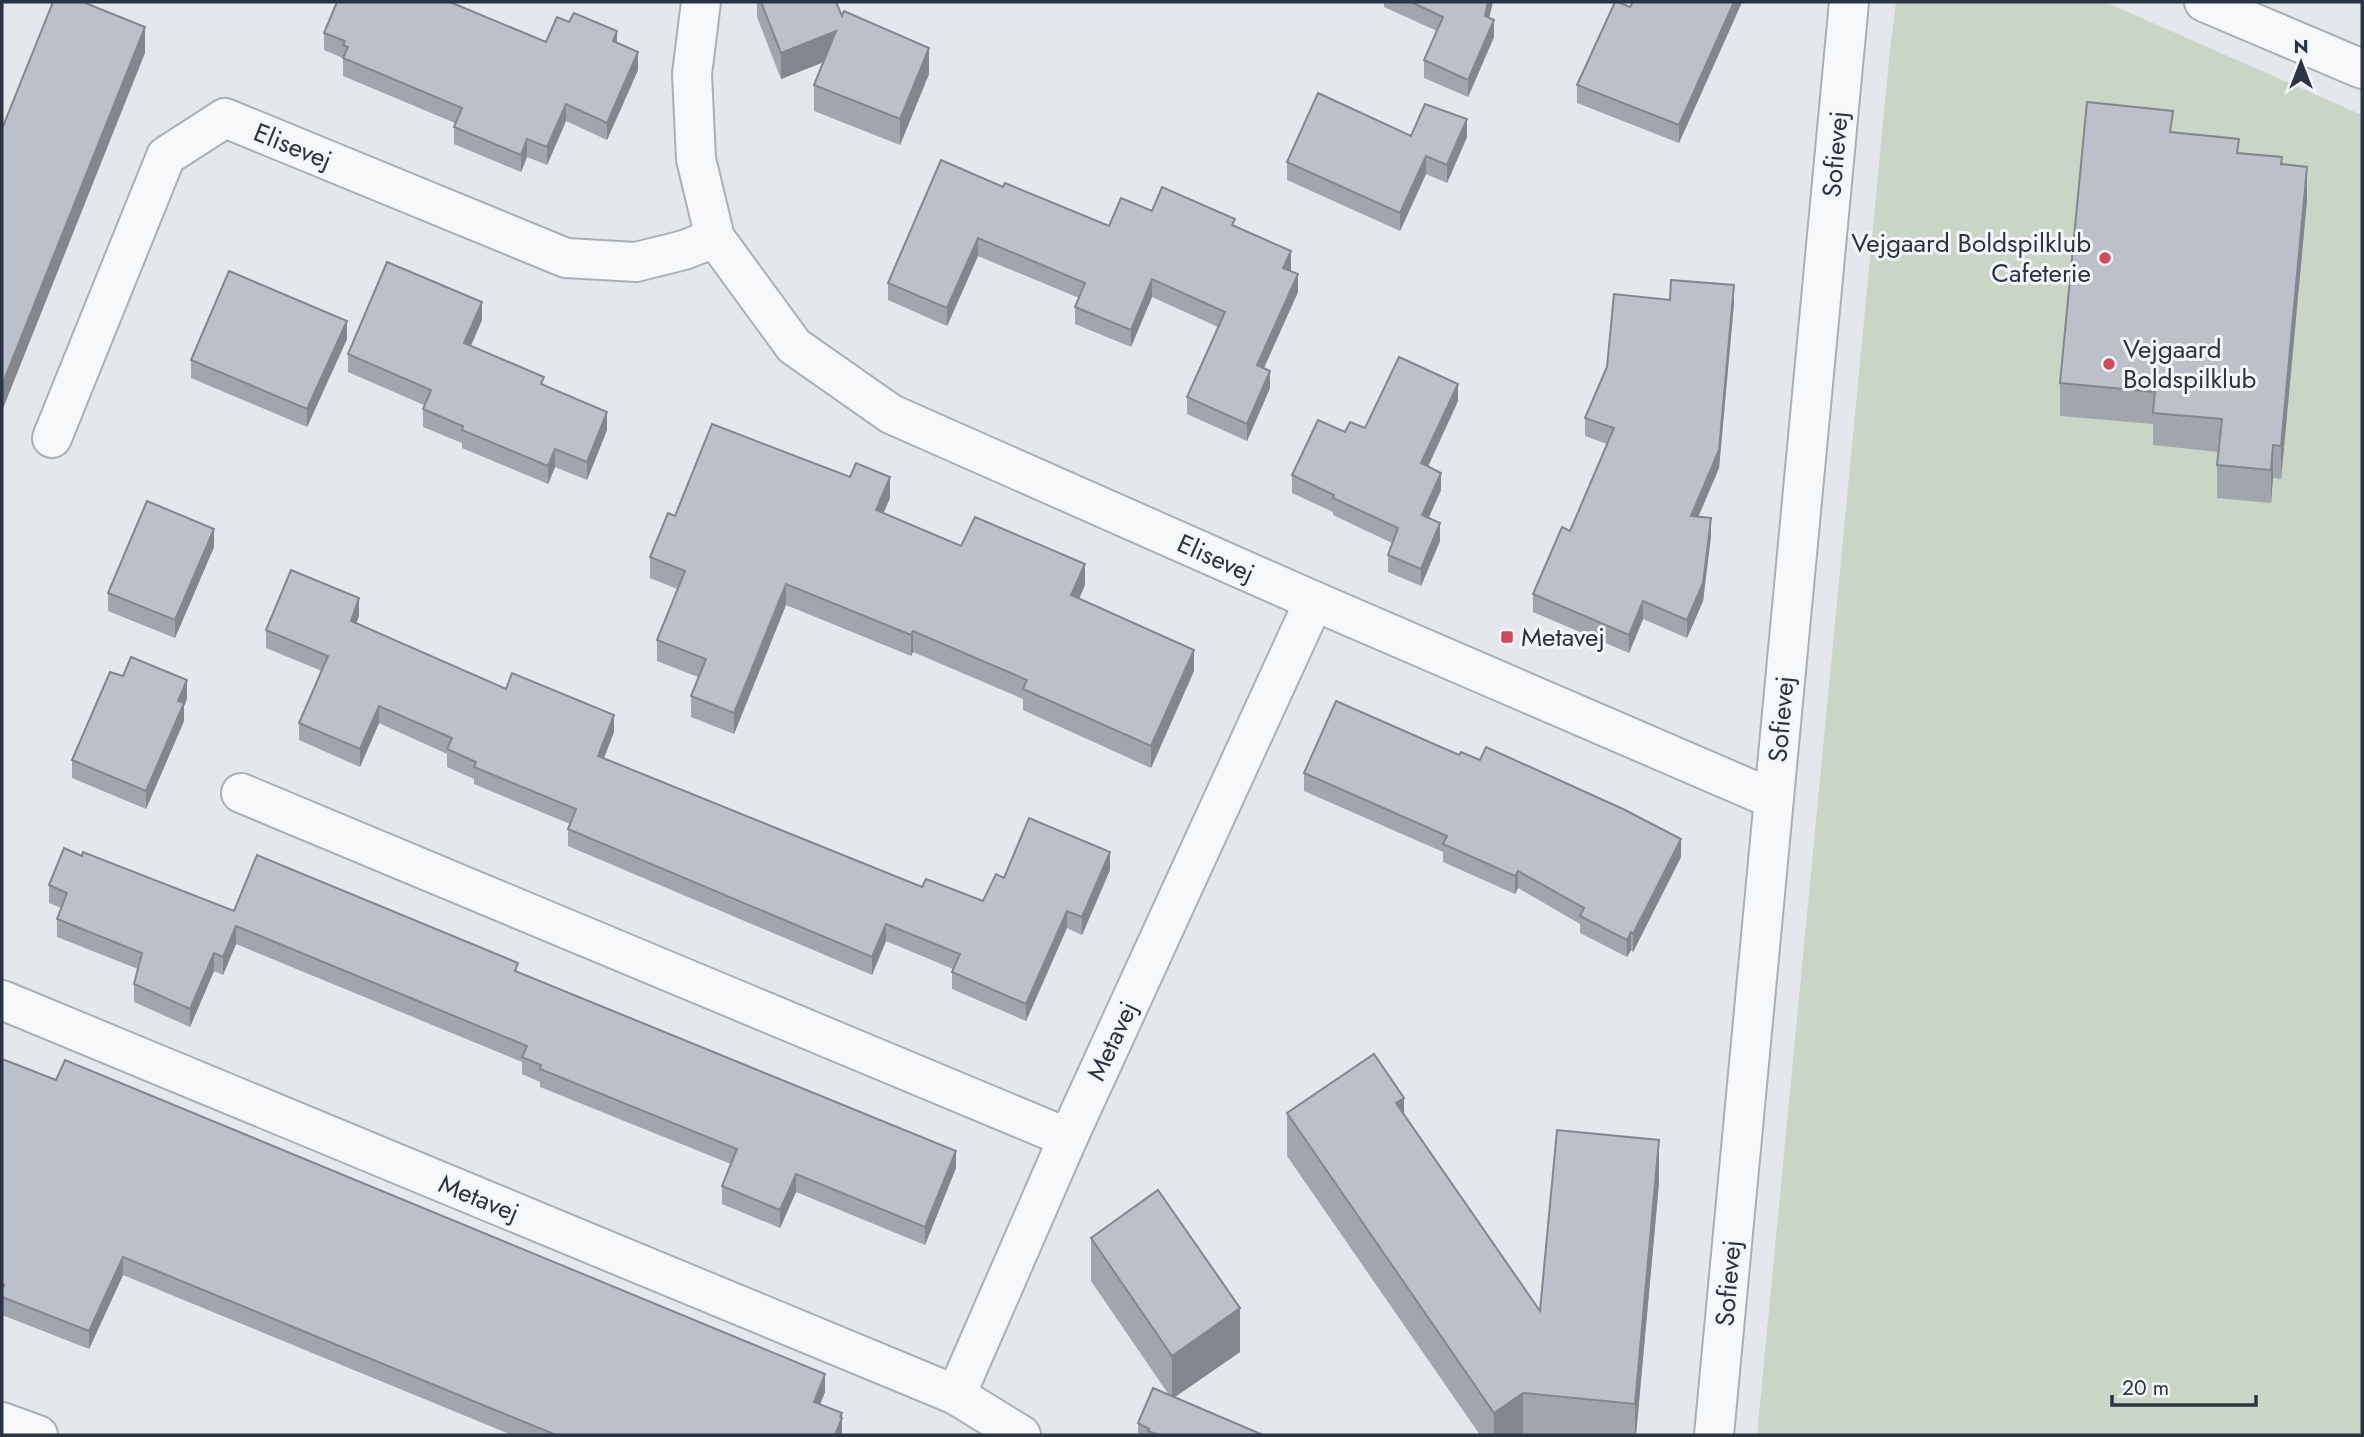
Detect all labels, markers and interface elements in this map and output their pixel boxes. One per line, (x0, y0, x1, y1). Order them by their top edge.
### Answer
north arrow (2266, 28, 2336, 98)
text: N (2293, 33, 2309, 60)
street label: Sofievej (1812, 109, 1858, 199)
street label: Elisevej (248, 113, 338, 179)
place label: Vejgaard Boldspilklub Cafeterie (1851, 224, 2091, 292)
marker: Vejgaard Boldspilklub Cafeterie (2097, 250, 2113, 266)
place label: Vejgaard Boldspilklub (2123, 330, 2256, 398)
marker: Vejgaard Boldspilklub (2101, 356, 2117, 372)
street label: Elisevej (1171, 524, 1261, 592)
place label: Metavej (1521, 618, 1605, 656)
marker: Metavej (1499, 629, 1515, 645)
street label: Sofievej (1758, 674, 1804, 764)
street label: Metavej (1077, 995, 1147, 1087)
street label: Metavej (433, 1165, 525, 1231)
street label: Sofievej (1705, 1238, 1751, 1328)
scale bar (2112, 1364, 2256, 1408)
text: 20 m (2122, 1373, 2169, 1403)

